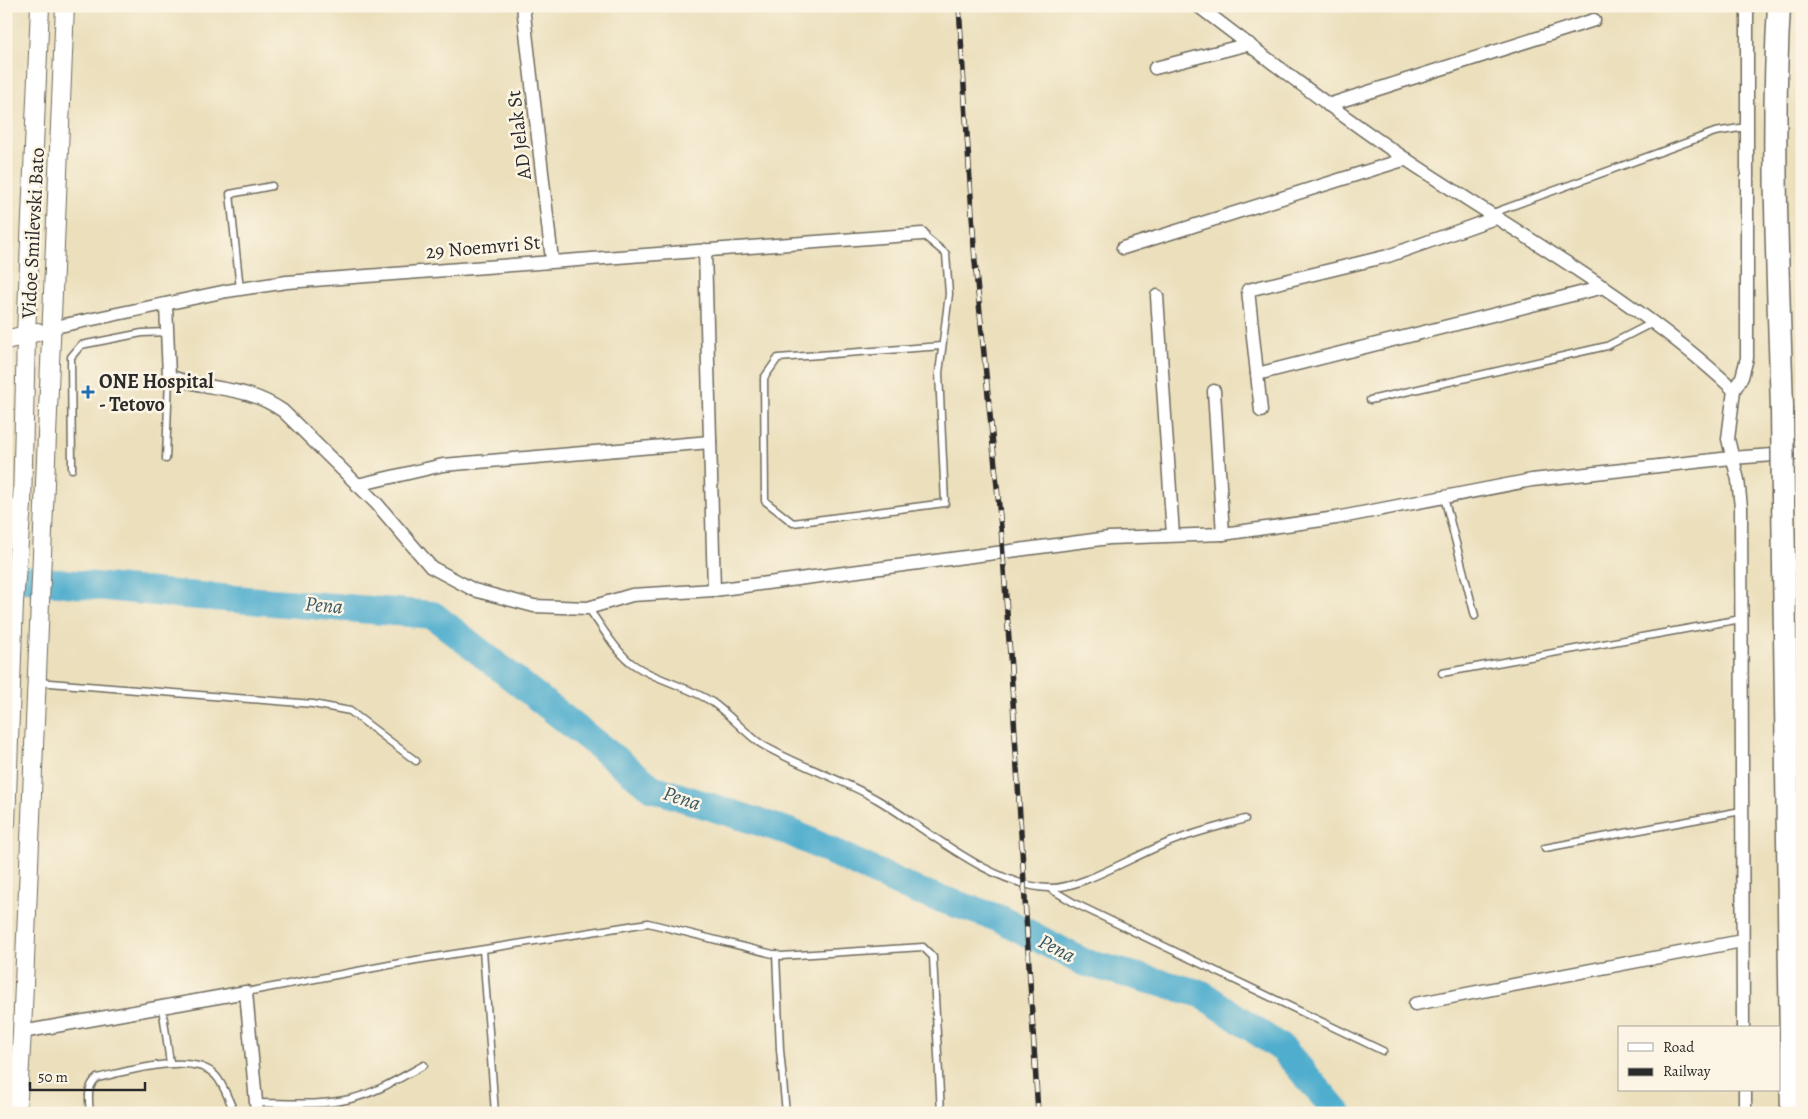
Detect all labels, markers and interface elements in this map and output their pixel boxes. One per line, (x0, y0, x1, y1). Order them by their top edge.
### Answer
street label: AD Jelak St (500, 88, 538, 182)
street label: Vidoe Smilevski Bato (15, 147, 51, 320)
street label: 29 Noemvri St (424, 229, 542, 265)
place label: ONE Hospital - Tetovo (99, 368, 214, 418)
marker: ONE Hospital - Tetovo (81, 385, 95, 399)
water label: Pena (304, 589, 344, 621)
water label: Pena (660, 779, 705, 817)
water label: Pena (1034, 927, 1080, 969)
legend (1618, 1026, 1780, 1092)
text: Road (1663, 1037, 1695, 1057)
scale bar (30, 1059, 145, 1091)
text: Railway (1663, 1061, 1711, 1081)
text: 50 m (38, 1067, 68, 1087)

